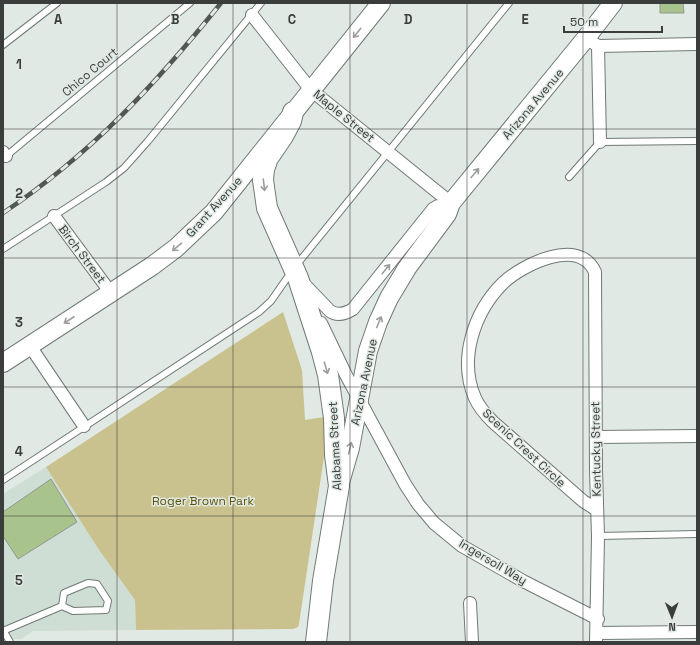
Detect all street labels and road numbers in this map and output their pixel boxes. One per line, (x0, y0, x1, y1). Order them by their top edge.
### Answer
street label: Chico Court (59, 44, 121, 100)
street label: Arizona Avenue (499, 65, 567, 143)
street label: Maple Street (310, 86, 378, 146)
street label: Grant Avenue (182, 173, 246, 241)
street label: Birch Street (55, 221, 109, 287)
street label: Arizona Avenue (347, 337, 381, 427)
street label: Alabama Street (325, 401, 345, 491)
street label: Kentucky Street (587, 401, 605, 497)
street label: Scenic Crest Circle (479, 405, 569, 491)
street label: Ingersoll Way (456, 535, 530, 589)

